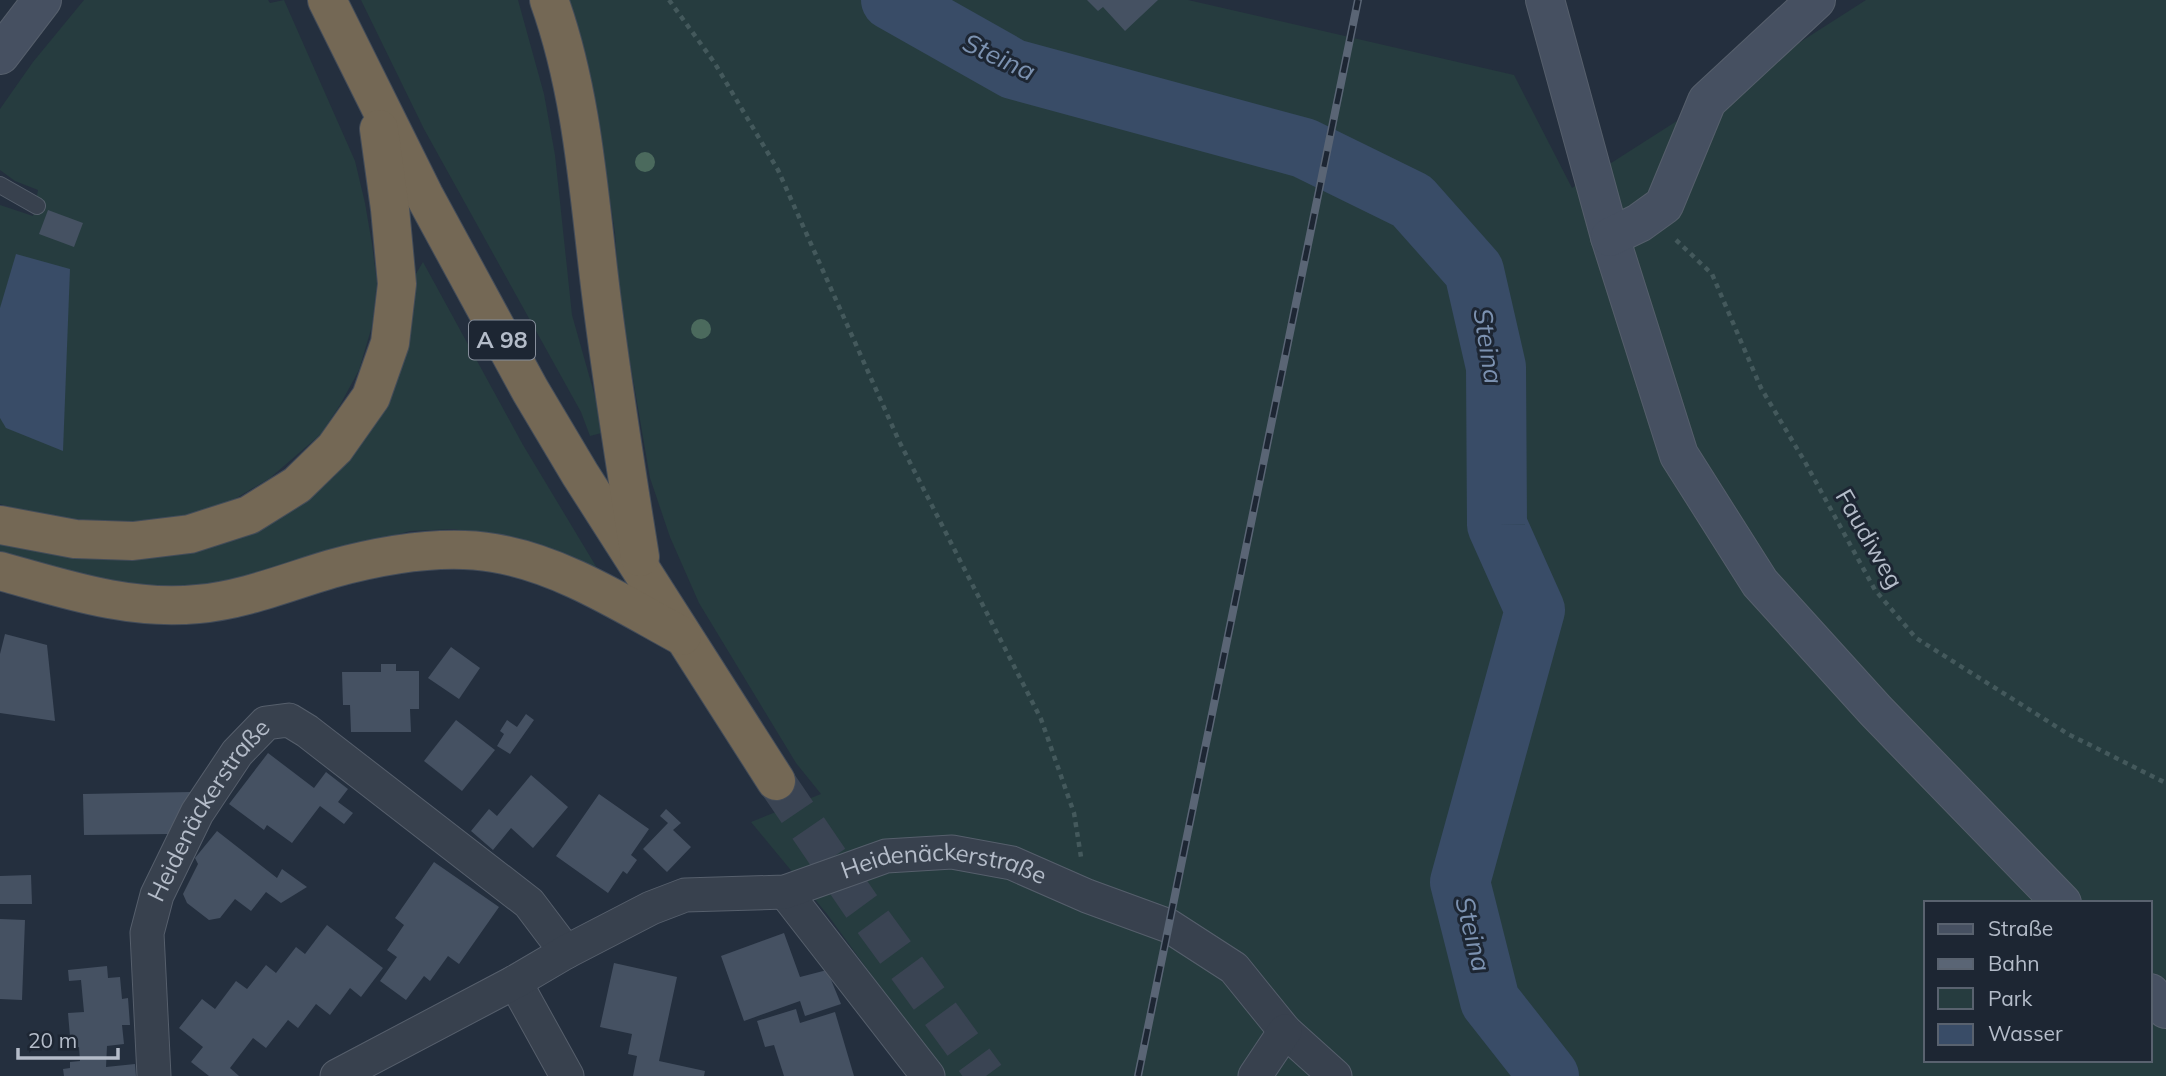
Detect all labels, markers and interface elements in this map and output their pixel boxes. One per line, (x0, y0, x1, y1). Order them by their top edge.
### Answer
water label: Steina (958, 25, 1041, 88)
water label: Steina (1466, 306, 1511, 386)
road number: A 98 (469, 320, 535, 360)
street label: Faudiweg (1829, 484, 1910, 593)
street label: Heidenäckerstraße (140, 712, 276, 906)
street label: Heidenäckerstraße (836, 836, 1052, 890)
water label: Steina (1448, 893, 1499, 975)
legend (1924, 901, 2152, 1062)
text: Straße (1988, 915, 2053, 941)
text: Bahn (1988, 950, 2040, 976)
text: Park (1988, 985, 2032, 1011)
scale bar (18, 1016, 117, 1060)
text: Wasser (1988, 1020, 2063, 1046)
text: 20 m (28, 1027, 77, 1053)

